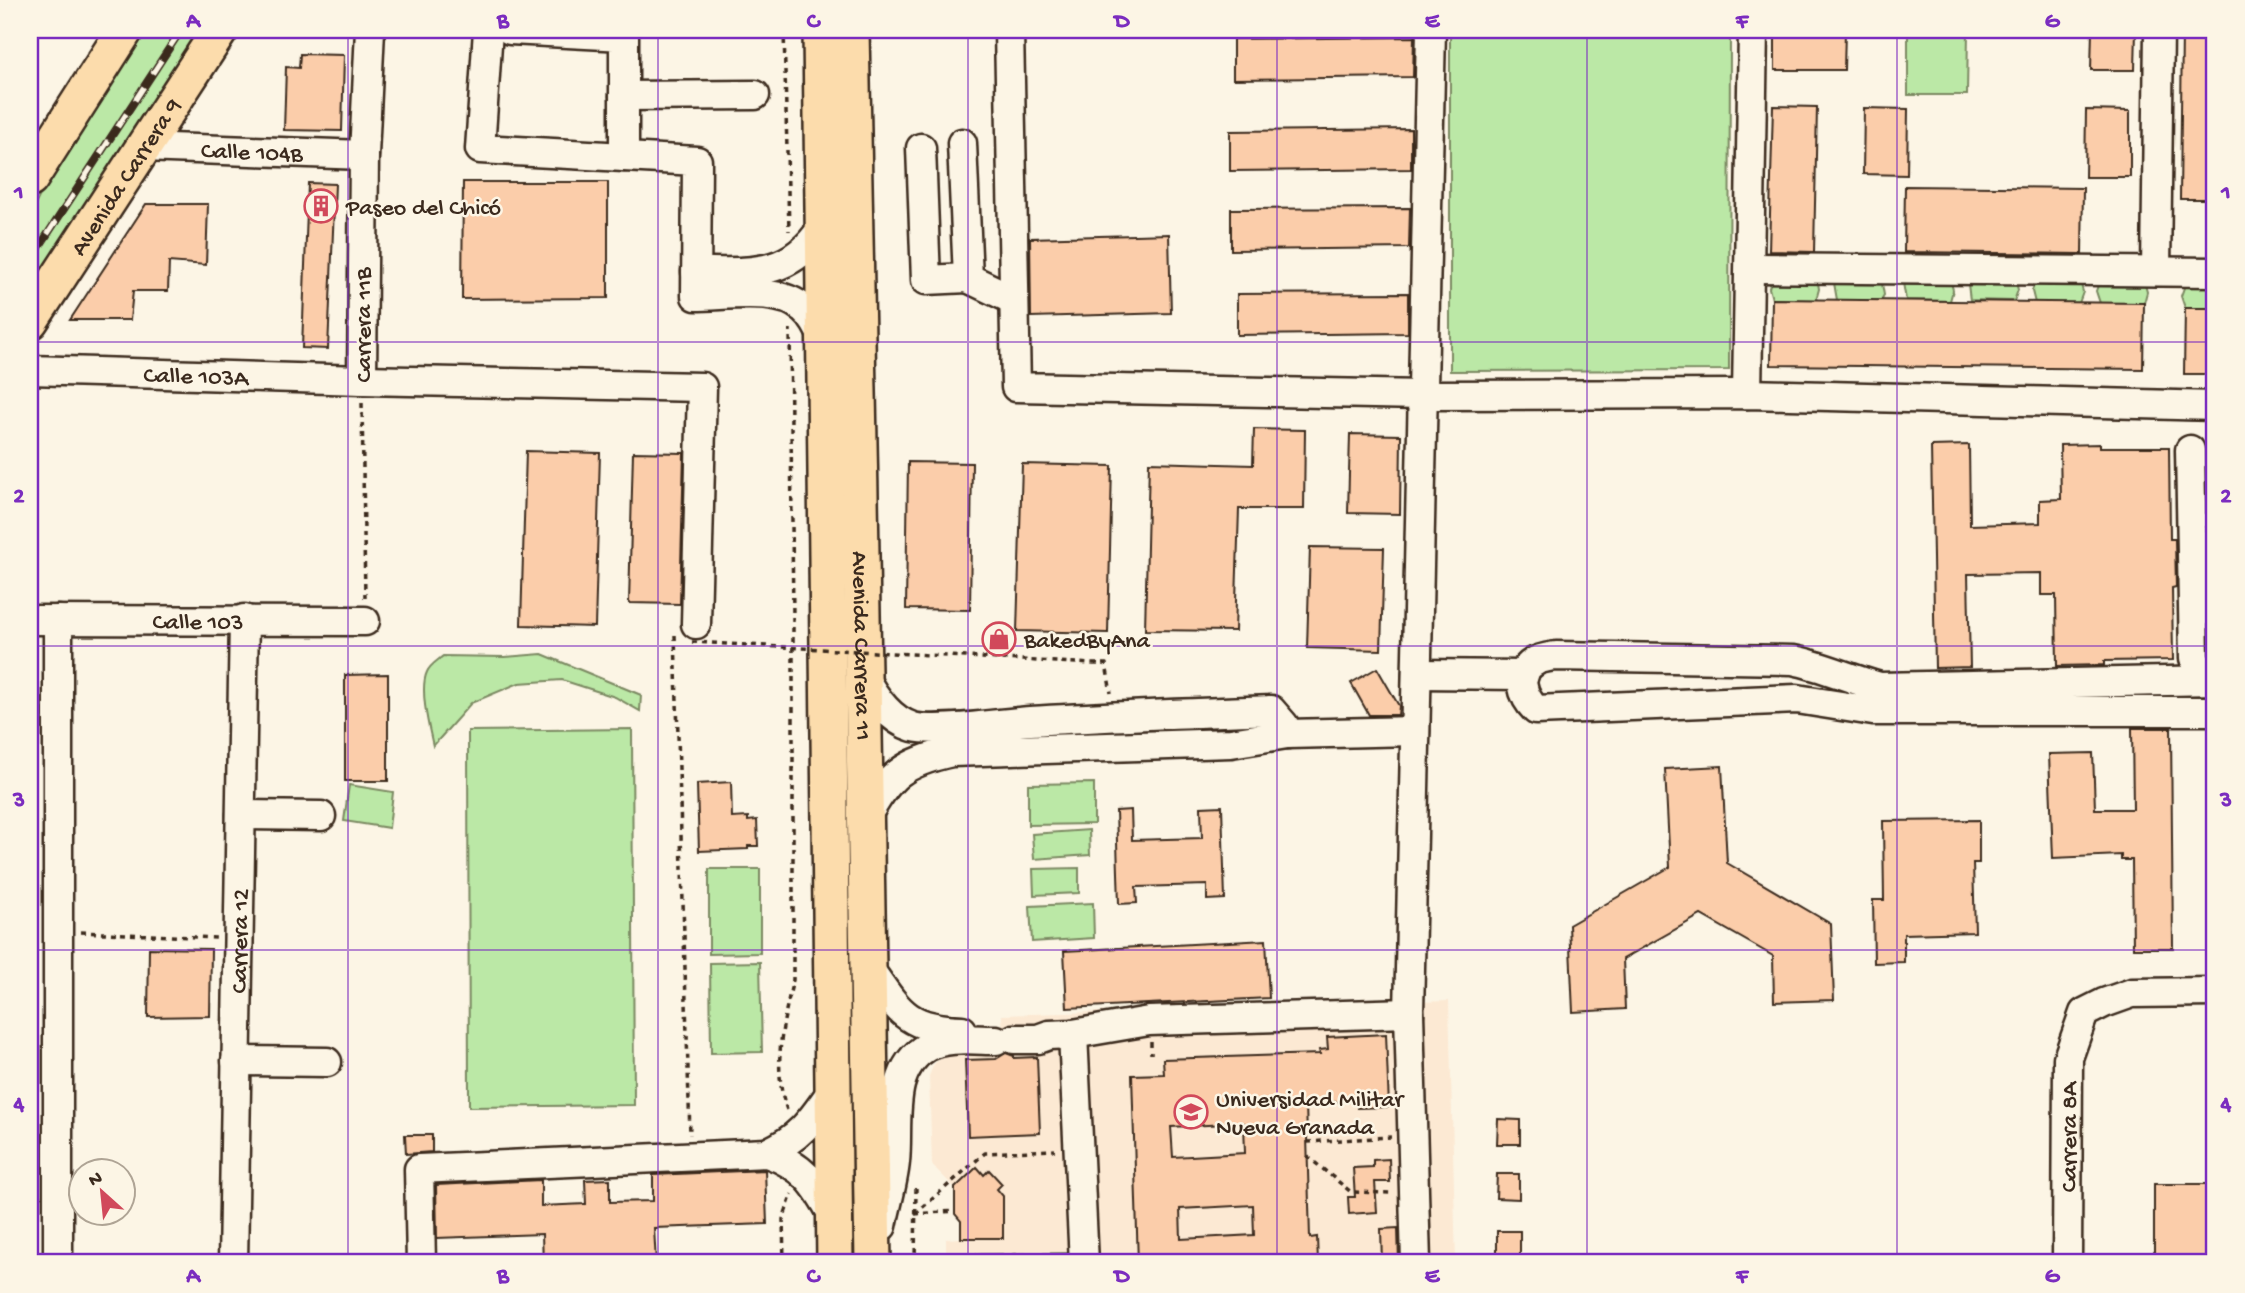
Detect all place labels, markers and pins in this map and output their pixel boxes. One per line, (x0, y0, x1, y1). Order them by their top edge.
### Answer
building icon: Paseo del Chicó (302, 187, 340, 225)
place label: Paseo del Chicó (345, 195, 501, 224)
shop icon: BakedByAna (980, 620, 1018, 658)
place label: BakedByAna (1023, 628, 1150, 657)
place label: Universidad Militar Nueva Granada (1216, 1087, 1406, 1144)
school or university icon: Universidad Militar Nueva Granada (1172, 1093, 1210, 1131)

